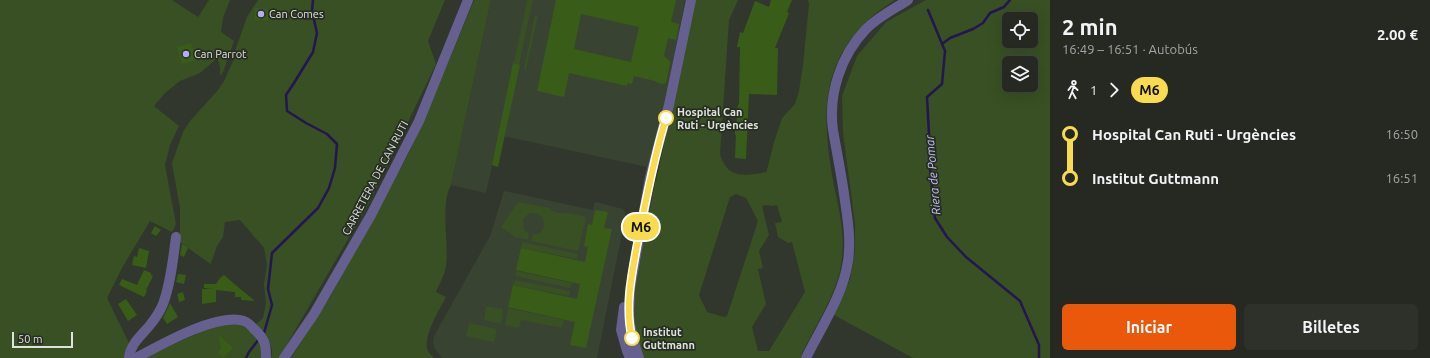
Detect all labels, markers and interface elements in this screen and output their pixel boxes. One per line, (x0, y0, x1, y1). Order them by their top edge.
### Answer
place label: Can Comes (269, 8, 324, 20)
marker: Can Comes (256, 9, 266, 19)
map controls (1002, 12, 1038, 92)
button: locate (1002, 12, 1038, 48)
text: 2 min (1062, 14, 1118, 39)
text: 2.00 € (1377, 26, 1418, 43)
text: 16:49 – 16:51 · Autobús (1062, 42, 1198, 56)
place label: Can Parrot (194, 48, 247, 60)
marker: Can Parrot (181, 49, 191, 59)
button: layers (1002, 56, 1038, 92)
icon: walk (1062, 79, 1084, 101)
icon: forward (1103, 79, 1125, 101)
text: M6 (1139, 82, 1160, 98)
text: 1 (1090, 83, 1097, 97)
place label: Hospital Can Ruti - Urgències (677, 106, 759, 131)
marker: Hospital Can Ruti - Urgències (658, 110, 674, 126)
street label: CARRETERA DE CAN RUTI (340, 119, 410, 237)
text: Hospital Can Ruti - Urgències (1092, 126, 1296, 143)
text: 16:50 (1385, 127, 1418, 141)
water label: Riera de Pomar (922, 134, 942, 216)
text: Institut Guttmann (1092, 170, 1219, 187)
text: 16:51 (1385, 171, 1418, 185)
line badge: M6 (623, 214, 659, 240)
text: M6 (631, 219, 651, 235)
button: Iniciar (1062, 304, 1236, 350)
button: Billetes (1244, 304, 1418, 350)
place label: Institut Guttmann (643, 326, 695, 351)
scale bar (12, 330, 73, 349)
marker: Institut Guttmann (624, 330, 640, 346)
text: 50 m (18, 333, 42, 345)

